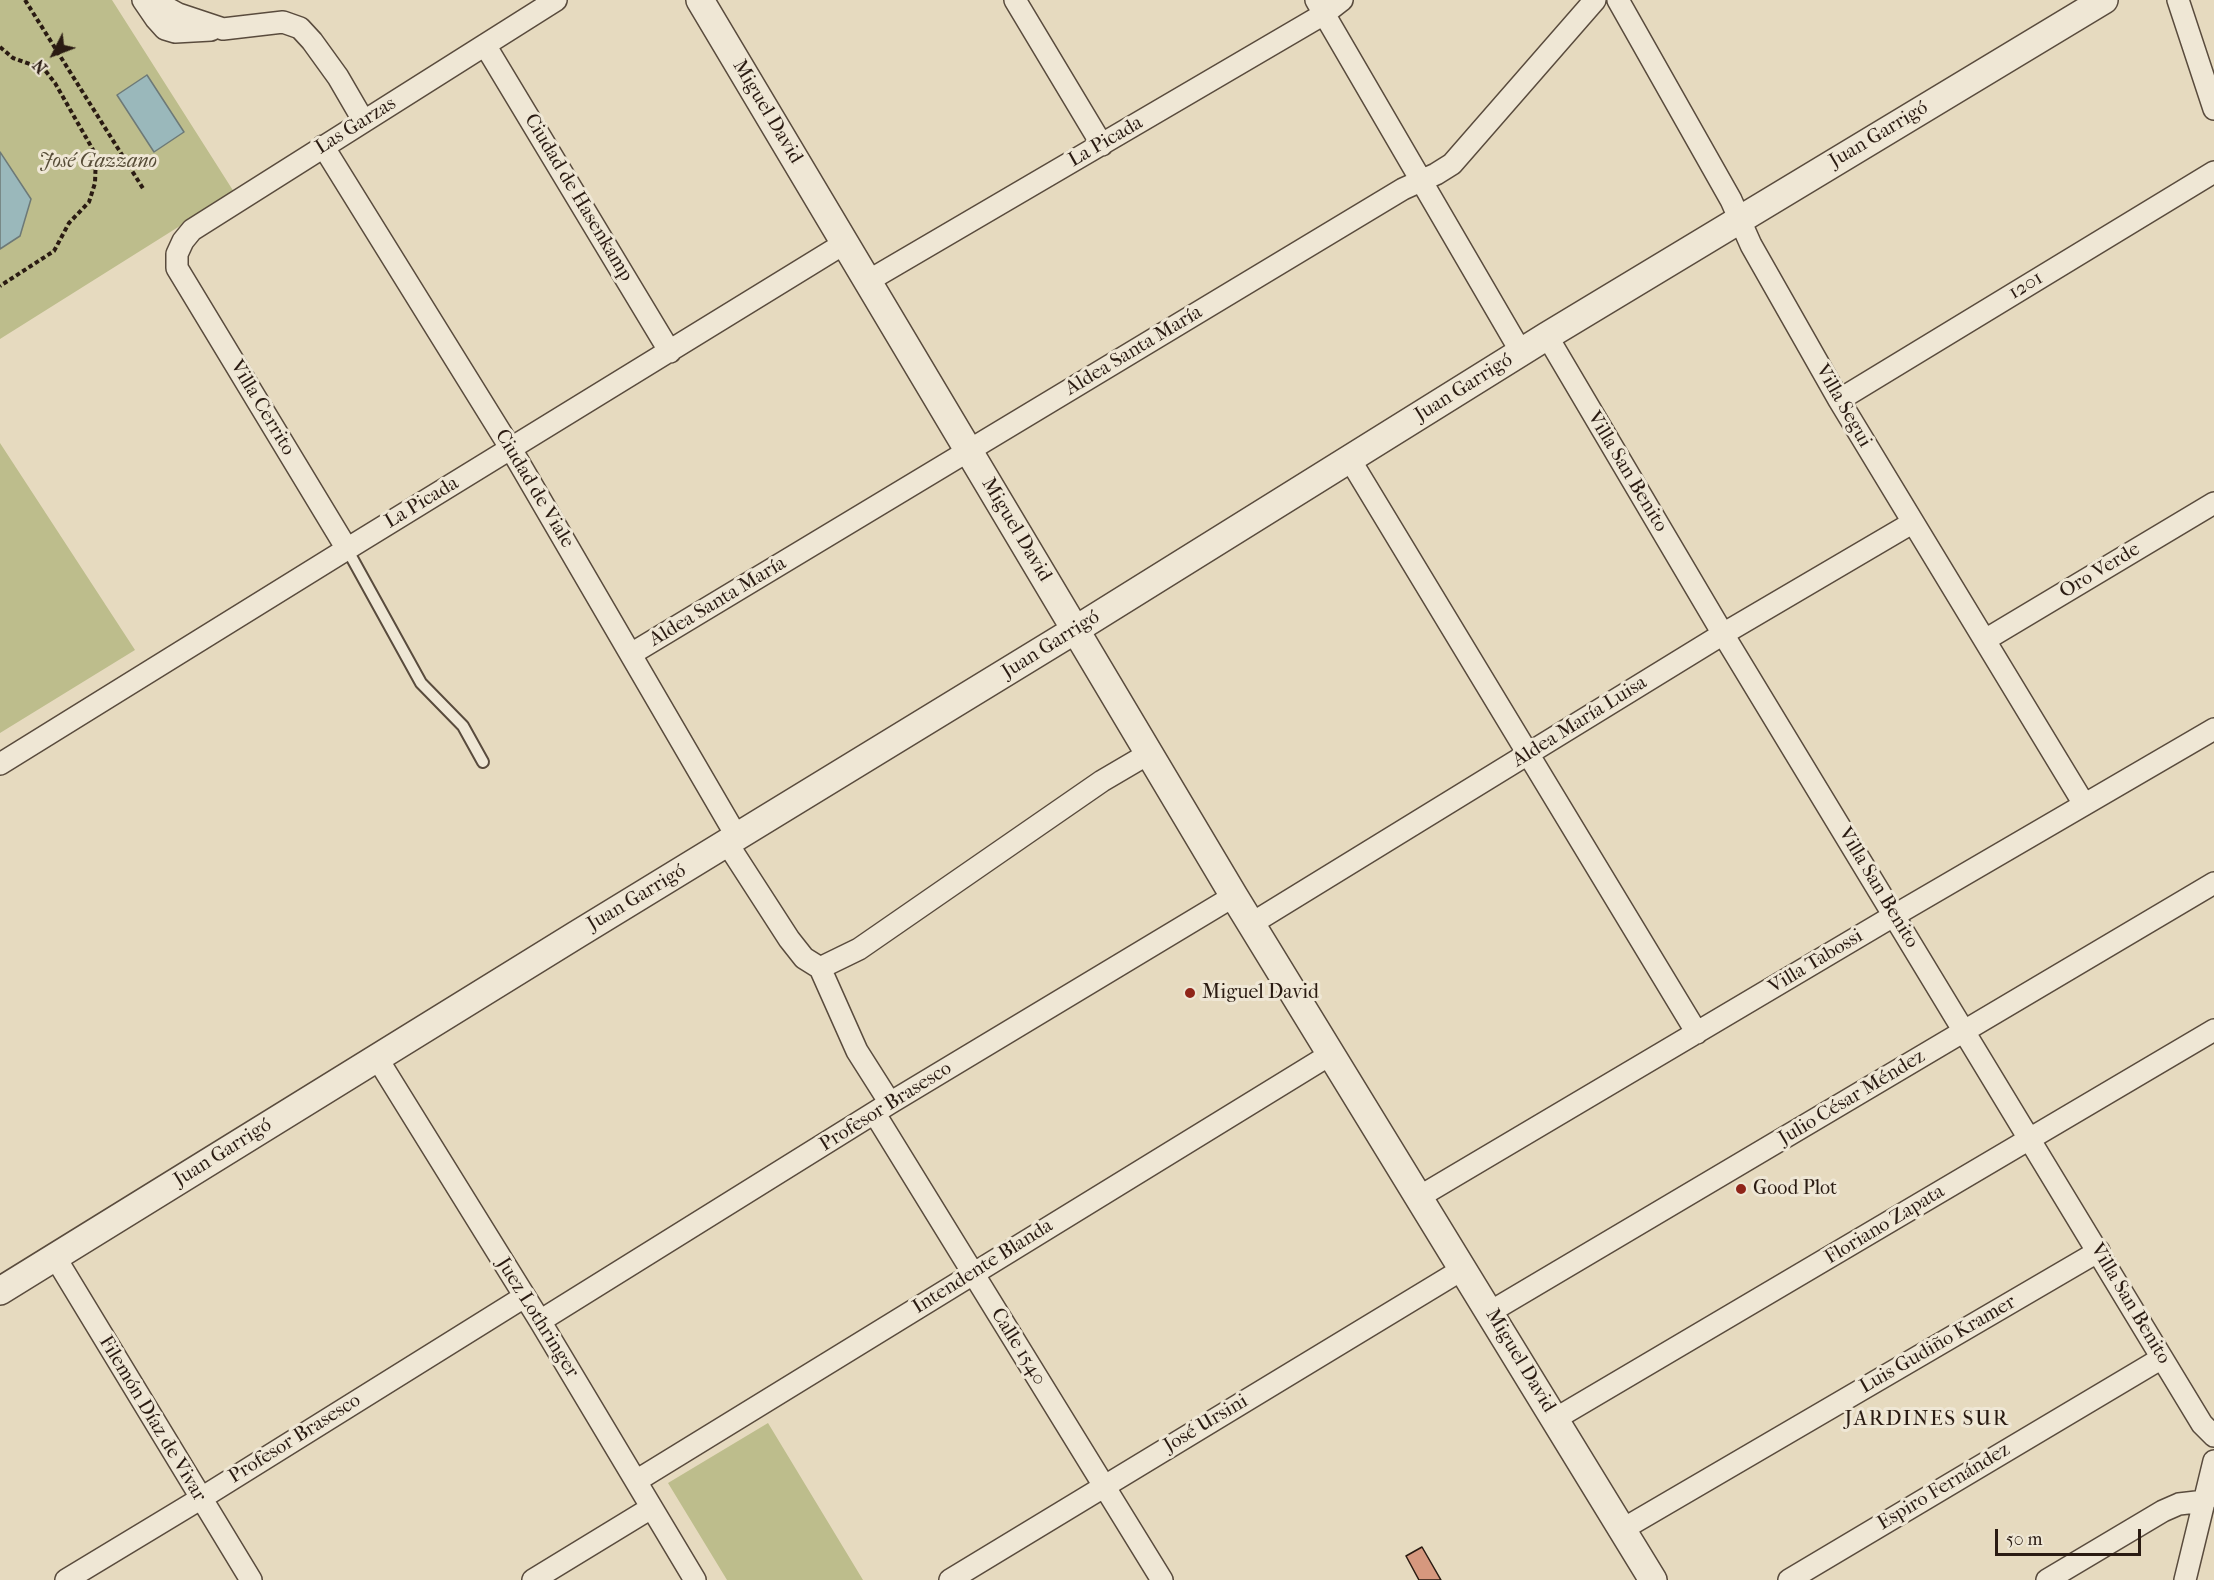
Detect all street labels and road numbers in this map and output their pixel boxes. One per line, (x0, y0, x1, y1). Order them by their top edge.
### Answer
street label: Miguel David (727, 56, 807, 168)
street label: Las Garzas (311, 92, 401, 160)
street label: Juan Garrigó (1825, 96, 1933, 174)
street label: Ciudad de Hasenkamp (518, 110, 638, 286)
street label: La Picada (1065, 111, 1147, 173)
street label: 1201 (2005, 267, 2047, 305)
street label: Aldea Santa María (1061, 301, 1207, 401)
street label: Juan Garrigó (1411, 348, 1517, 428)
street label: Villa Cerrito (224, 356, 300, 460)
street label: Villa Segui (1810, 360, 1876, 452)
street label: Villa San Benito (1582, 407, 1672, 537)
street label: Ciudad de Viale (489, 425, 579, 553)
street label: La Picada (381, 472, 463, 534)
street label: Miguel David (976, 474, 1056, 586)
street label: Oro Verde (2055, 538, 2145, 604)
street label: Aldea Santa María (645, 552, 791, 652)
street label: Juan Garrigó (998, 605, 1104, 685)
street label: Aldea María Luisa (1508, 671, 1652, 773)
street label: Villa San Benito (1833, 823, 1923, 953)
street label: Juan Garrigó (583, 859, 691, 937)
street label: Villa Tabossi (1764, 924, 1868, 1000)
street label: Julio César Méndez (1775, 1045, 1929, 1151)
street label: Profesor Brasesco (816, 1057, 956, 1157)
street label: Juan Garrigó (170, 1113, 276, 1193)
street label: Floriano Zapata (1821, 1180, 1949, 1270)
street label: Intendente Blanda (908, 1214, 1058, 1320)
street label: Villa San Benito (2085, 1239, 2175, 1369)
street label: Juez Lothringer (490, 1253, 584, 1383)
street label: Luis Gudiño Kramer (1856, 1291, 2020, 1399)
street label: Calle 1540 (985, 1304, 1051, 1390)
street label: Miguel David (1480, 1305, 1560, 1417)
street label: Filemón Díaz de Vivar (93, 1332, 211, 1506)
street label: Profesor Brasesco (225, 1389, 365, 1489)
street label: José Ursini (1160, 1390, 1252, 1458)
street label: Espiro Fernández (1873, 1438, 2015, 1536)

